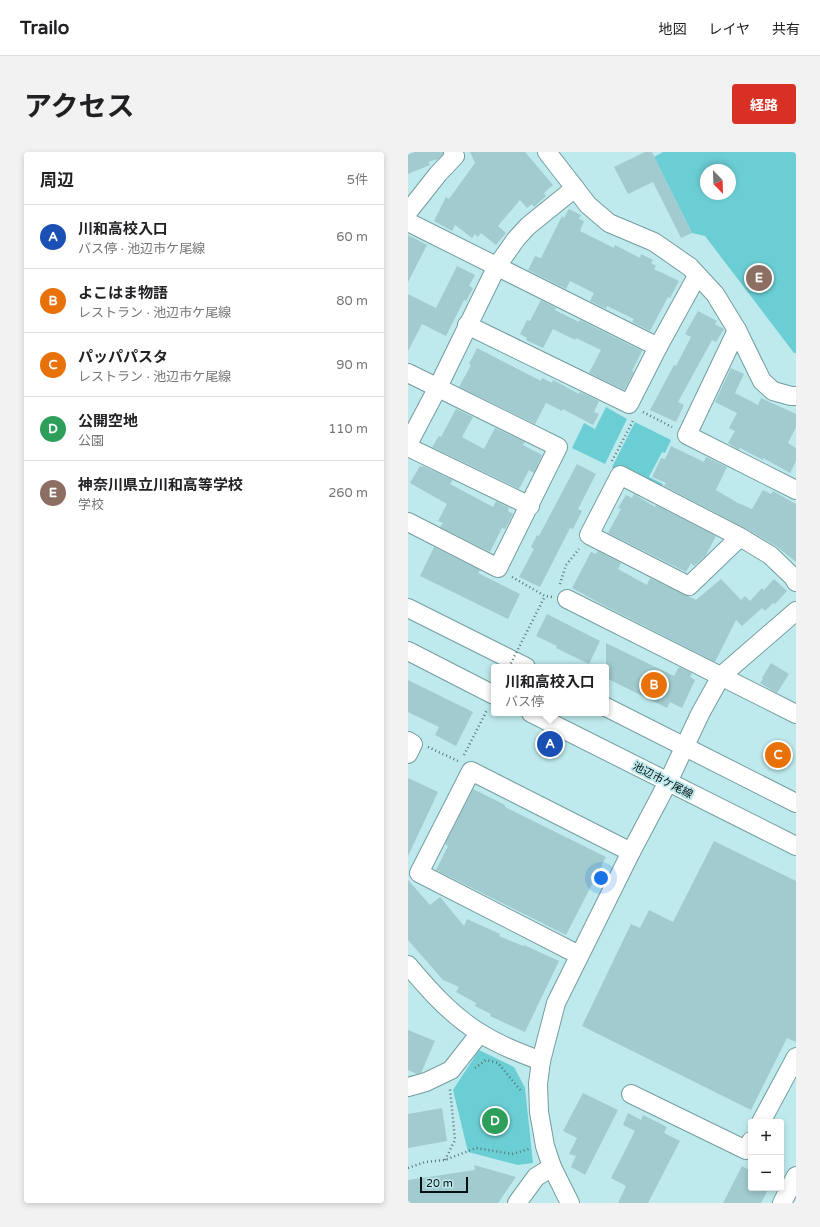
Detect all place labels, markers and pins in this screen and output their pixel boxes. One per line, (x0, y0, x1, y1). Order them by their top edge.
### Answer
pin: E (746, 263, 772, 293)
pin: B (641, 670, 667, 700)
pin: A (537, 729, 563, 759)
pin: C (765, 740, 791, 770)
pin: D (482, 1106, 508, 1136)

